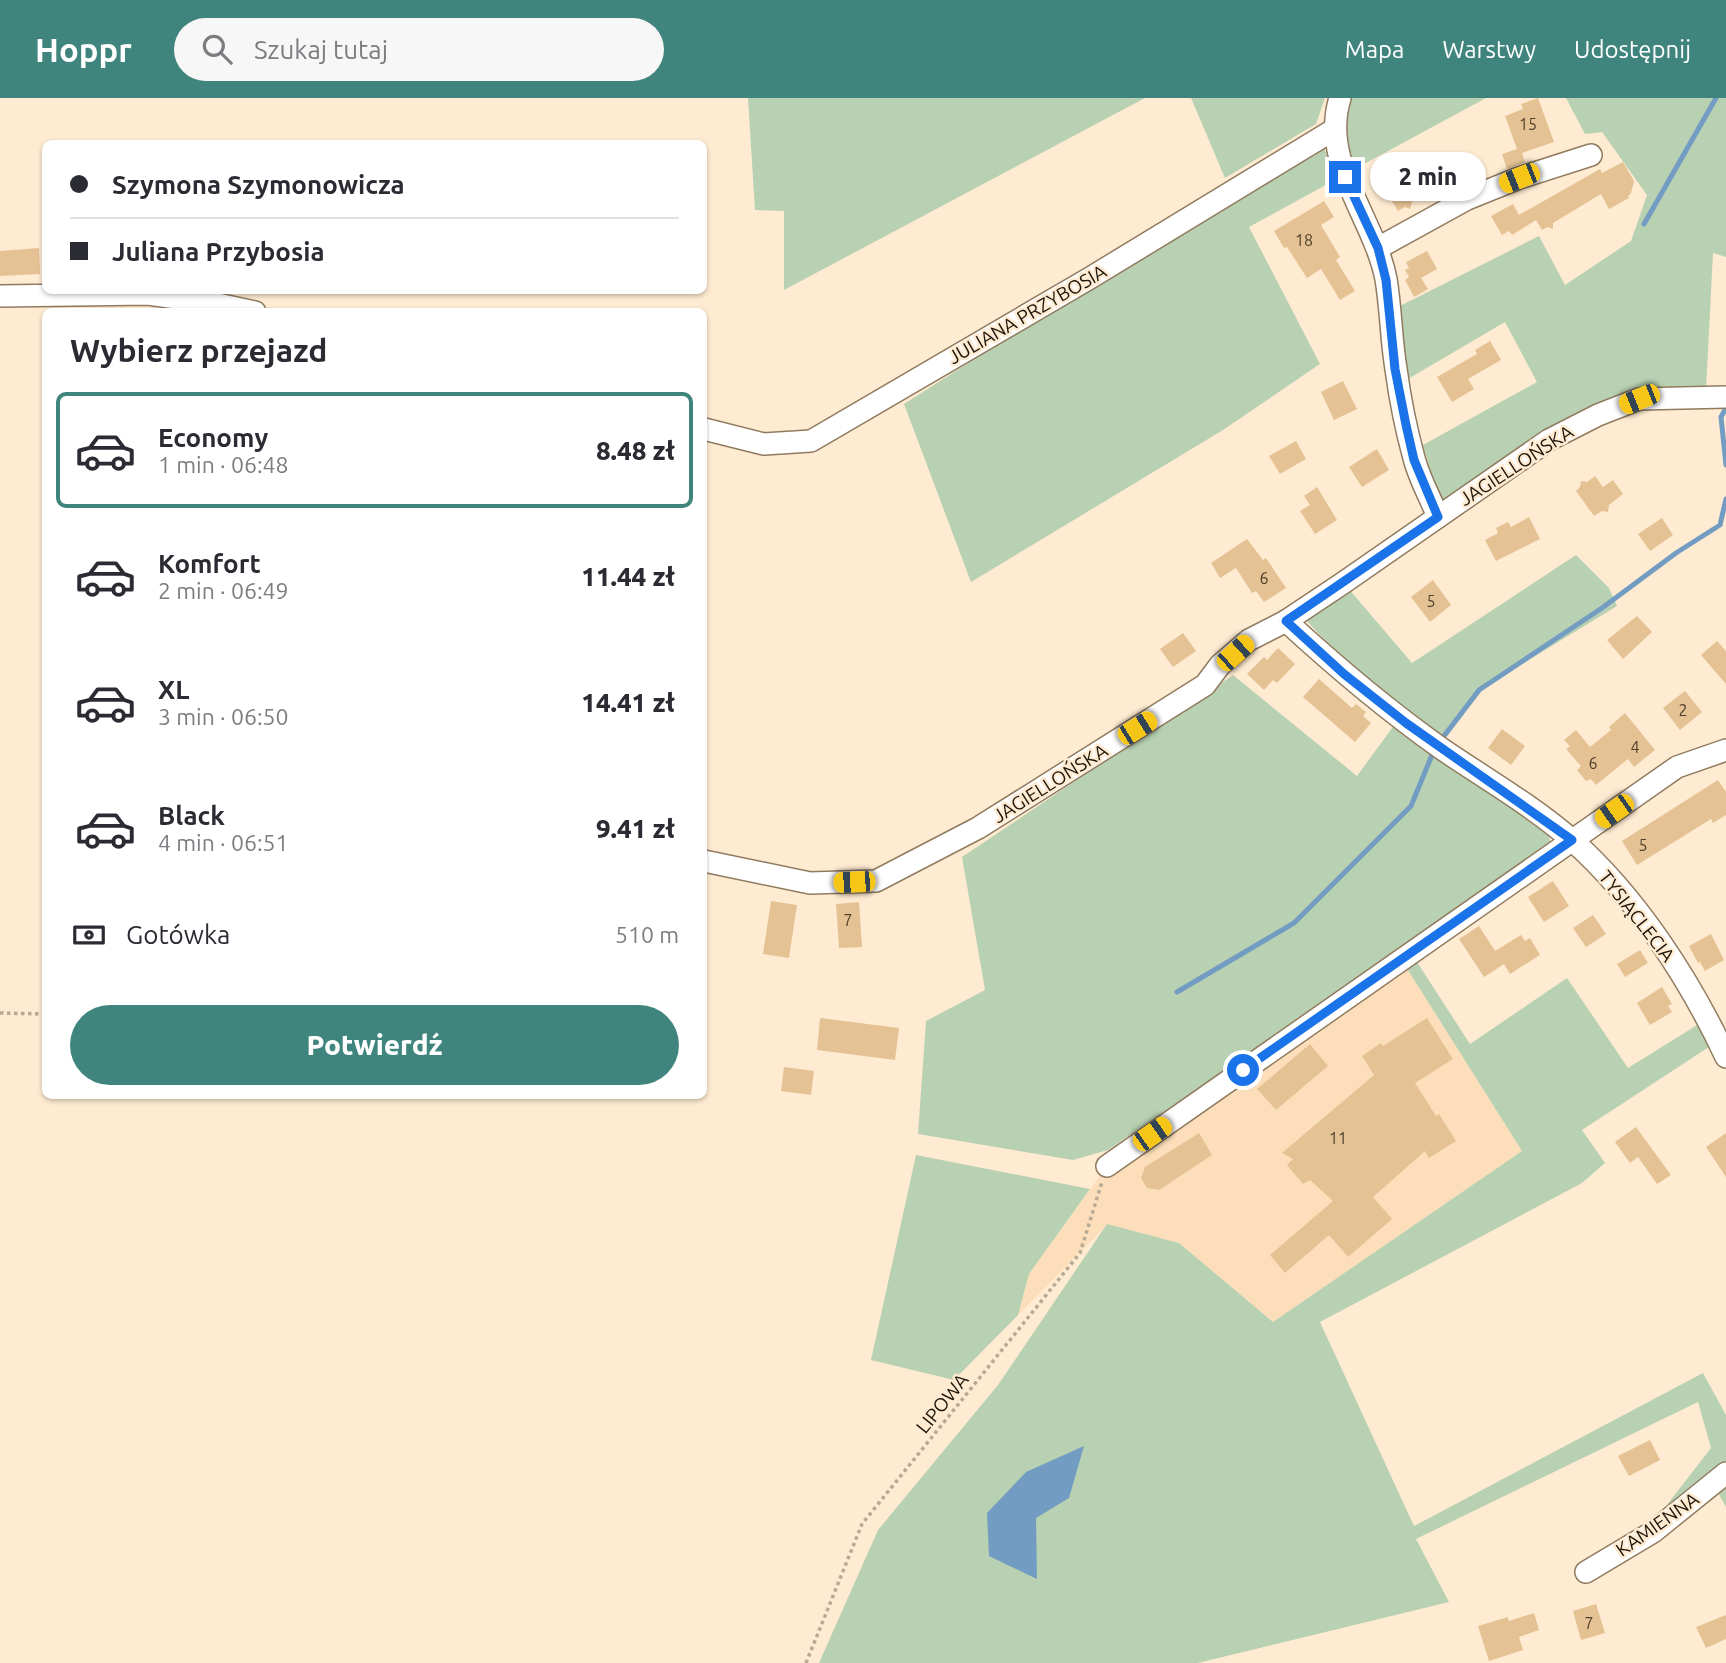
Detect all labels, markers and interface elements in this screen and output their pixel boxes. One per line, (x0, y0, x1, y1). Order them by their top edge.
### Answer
search box (174, 18, 664, 81)
icon: search (198, 30, 236, 68)
text: Hoppr (35, 31, 132, 68)
text: Szukaj tutaj (254, 35, 388, 64)
text: Mapa (1345, 36, 1404, 63)
text: Warstwy (1442, 36, 1536, 63)
text: Udostępnij (1574, 36, 1691, 63)
house number: 15 (1519, 115, 1537, 133)
callout: 2 min (1370, 153, 1485, 202)
car (1496, 160, 1543, 196)
route end (1329, 161, 1361, 193)
text: 2 min (1399, 164, 1457, 189)
text: Szymona Szymonowicza (112, 170, 405, 199)
house number: 18 (1295, 231, 1313, 249)
text: Juliana Przybosia (112, 237, 325, 266)
street label: JULIANA PRZYBOSIA (944, 259, 1111, 368)
text: Wybierz przejazd (70, 332, 328, 368)
car (1616, 381, 1663, 417)
icon: car (74, 419, 137, 482)
street label: JAGIELLOŃSKA (1455, 420, 1578, 510)
text: Economy (158, 423, 268, 452)
text: 8.48 zł (596, 436, 675, 465)
text: 1 min · 06:48 (158, 452, 289, 477)
icon: car (74, 545, 137, 608)
text: Komfort (158, 549, 261, 578)
text: 11.44 zł (581, 562, 675, 591)
house number: 6 (1259, 569, 1269, 587)
text: 2 min · 06:49 (158, 578, 289, 603)
house number: 5 (1426, 592, 1436, 610)
car (1213, 631, 1258, 675)
icon: car (74, 671, 137, 734)
text: XL (158, 675, 189, 704)
text: 14.41 zł (581, 688, 675, 717)
house number: 2 (1678, 701, 1688, 719)
text: 3 min · 06:50 (158, 704, 289, 729)
car (1114, 708, 1161, 748)
house number: 4 (1630, 738, 1640, 756)
street label: JAGIELLOŃSKA (989, 739, 1112, 827)
house number: 6 (1588, 754, 1598, 772)
car (1591, 790, 1638, 832)
icon: car (74, 797, 137, 860)
text: Black (158, 801, 225, 830)
text: 9.41 zł (596, 814, 675, 843)
text: 4 min · 06:51 (158, 830, 289, 855)
house number: 5 (1638, 836, 1648, 854)
street label: TYSIĄCLECIA (1595, 866, 1680, 966)
car (833, 871, 876, 893)
house number: 7 (843, 911, 853, 929)
icon: cash (70, 916, 108, 954)
text: Gotówka (126, 920, 230, 949)
text: 510 m (615, 922, 679, 947)
button: Potwierdź (70, 1005, 679, 1085)
route start (1227, 1054, 1259, 1086)
car (1129, 1113, 1176, 1155)
house number: 11 (1329, 1129, 1347, 1147)
street label: LIPOWA (911, 1368, 973, 1437)
street label: KAMIENNA (1611, 1487, 1703, 1561)
house number: 7 (1584, 1614, 1594, 1632)

